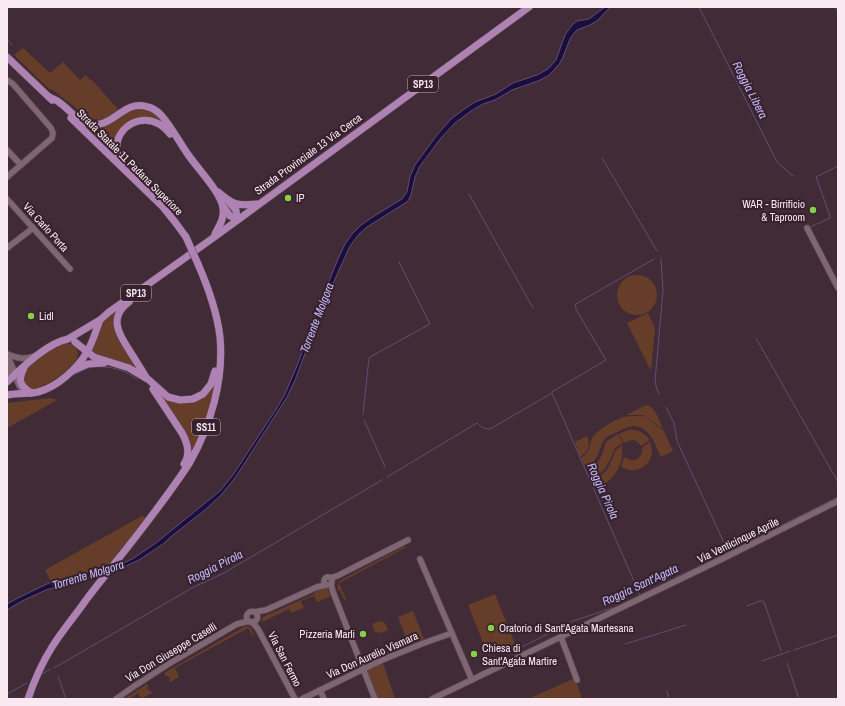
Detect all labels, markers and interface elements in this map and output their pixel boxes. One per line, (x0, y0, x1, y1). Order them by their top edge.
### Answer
water label: Roggia Libera (729, 59, 772, 122)
road number: SP13 (408, 76, 438, 92)
street label: Strada Statale 11 Padana Superiore (74, 106, 186, 218)
street label: Strada Provinciale 13 Via Cerca (252, 110, 364, 198)
place label: IP (296, 191, 305, 205)
marker: IP (283, 193, 293, 203)
place label: WAR - Birrificio & Taproom (742, 197, 805, 224)
street label: Via Carlo Porta (20, 199, 72, 255)
marker: WAR - Birrificio & Taproom (808, 205, 818, 215)
water label: Torrente Molgora (296, 280, 338, 355)
road number: SP13 (121, 285, 151, 301)
place label: Lidl (39, 309, 54, 323)
marker: Lidl (26, 311, 36, 321)
road number: SS11 (192, 419, 220, 435)
water label: Roggia Pirola (583, 460, 623, 522)
street label: Via Venticinque Aprile (695, 514, 781, 566)
water label: Roggia Pirola (185, 546, 246, 588)
water label: Torrente Molgora (50, 556, 126, 593)
water label: Roggia Sant'Agata (599, 560, 681, 610)
street label: Via Don Giuseppe Caselli (123, 619, 219, 685)
place label: Oratorio di Sant'Agata Martesana (499, 621, 634, 635)
marker: Oratorio di Sant'Agata Martesana (486, 623, 496, 633)
place label: Pizzeria Marli (299, 627, 355, 641)
street label: Via Don Aurelio Vismara (324, 628, 420, 682)
street label: Via San Fermo (265, 629, 305, 689)
marker: Pizzeria Marli (358, 629, 368, 639)
place label: Chiesa di Sant'Agata Martire (482, 641, 557, 668)
marker: Chiesa di Sant'Agata Martire (469, 649, 479, 659)

